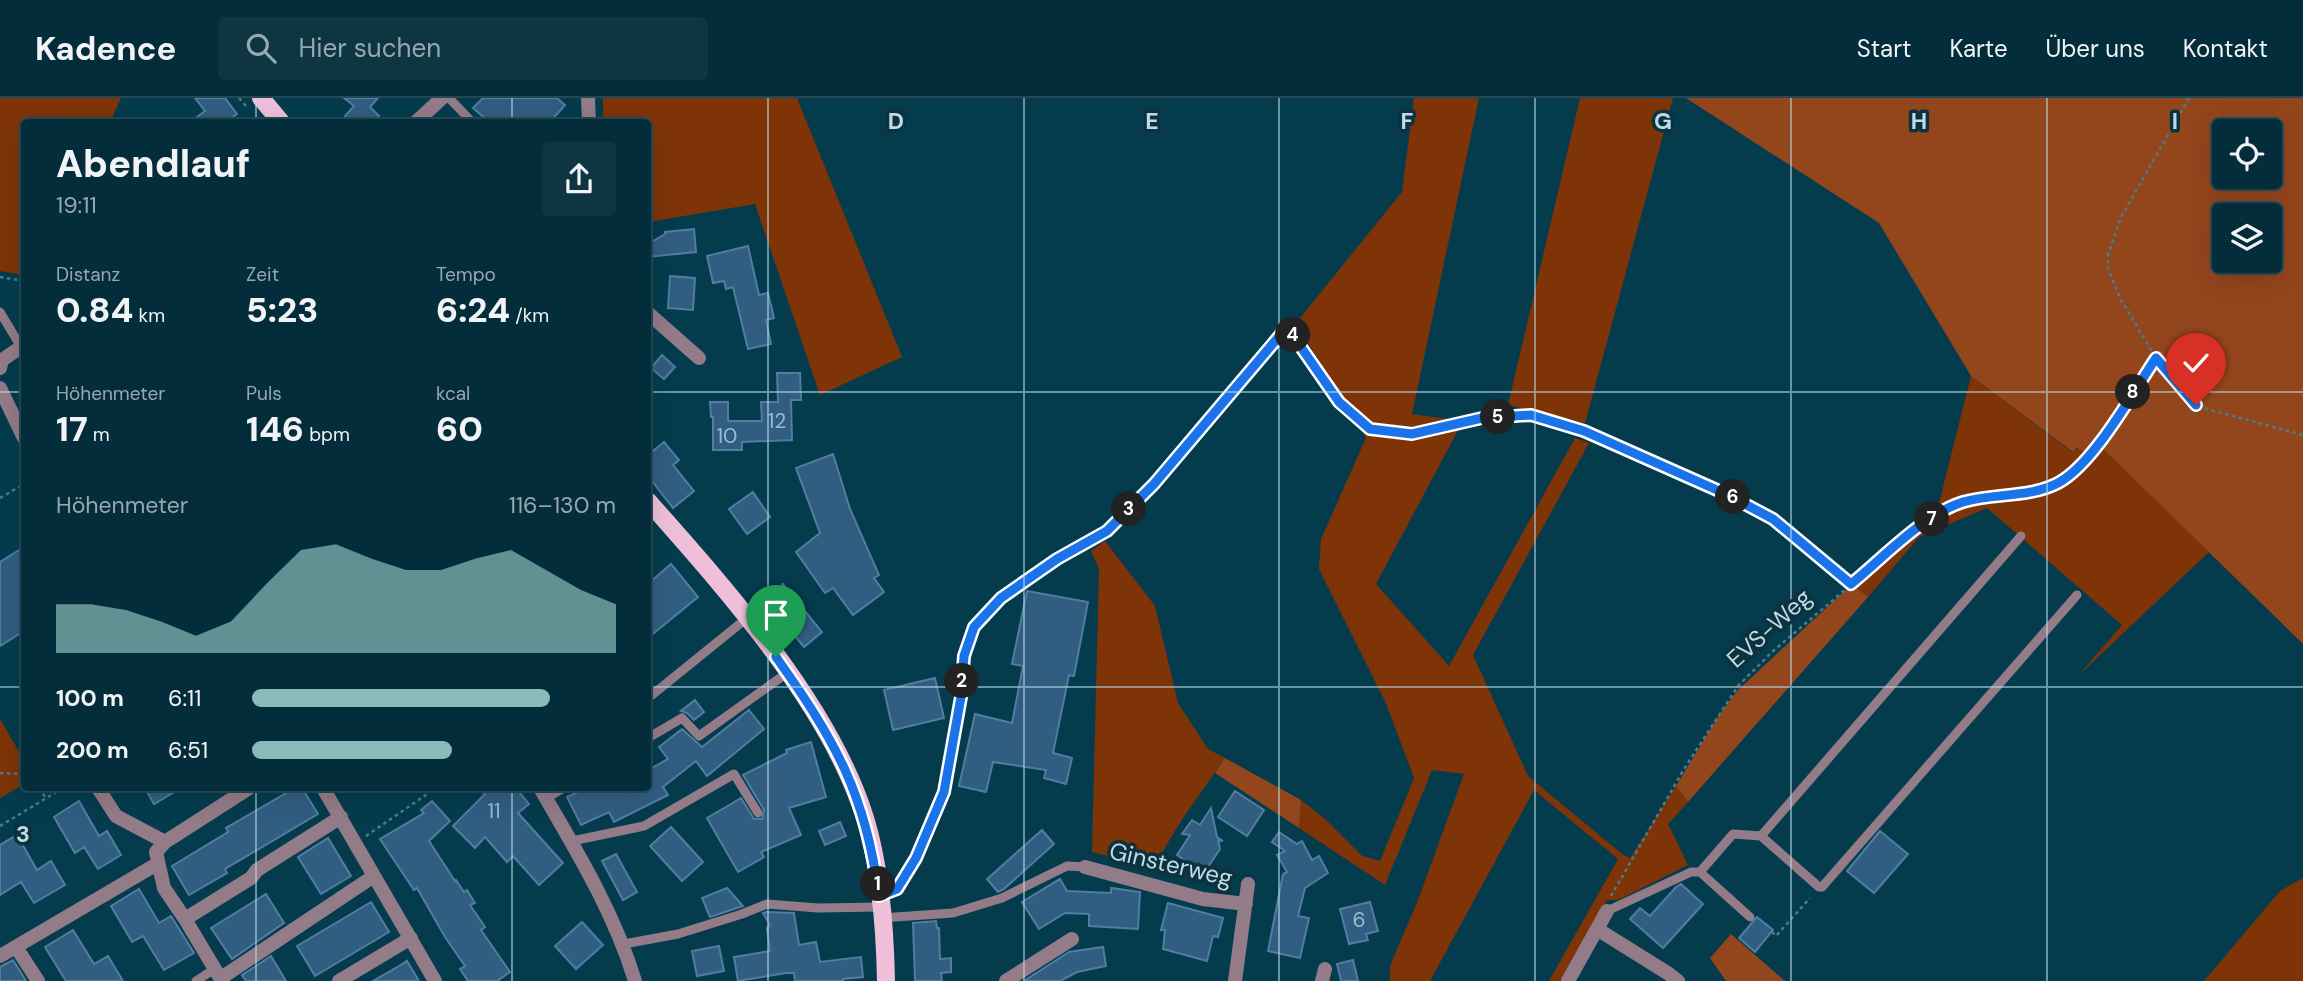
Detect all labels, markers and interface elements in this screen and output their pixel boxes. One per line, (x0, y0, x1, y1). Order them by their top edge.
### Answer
search box (218, 17, 708, 80)
text: Kadence (35, 27, 176, 70)
icon: search (242, 29, 280, 67)
text: Hier suchen (298, 31, 441, 65)
text: Start (1857, 33, 1911, 64)
text: Karte (1949, 33, 2008, 64)
text: Über uns (2046, 33, 2145, 64)
text: Kontakt (2183, 33, 2268, 64)
text: D (888, 106, 904, 136)
text: E (1145, 106, 1159, 136)
text: F (1401, 106, 1414, 136)
text: G (1654, 106, 1672, 136)
text: H (1911, 106, 1927, 136)
text: I (2172, 106, 2178, 136)
map controls (2212, 119, 2282, 273)
button: locate (2212, 119, 2282, 189)
text: Abendlauf (56, 139, 250, 189)
button: share (542, 142, 616, 216)
text: 19:11 (56, 190, 97, 220)
button: layers (2212, 203, 2282, 273)
text: Distanz (56, 262, 120, 287)
text: Zeit (246, 262, 279, 287)
text: Tempo (436, 262, 496, 287)
text: 0.84 (56, 287, 134, 333)
text: 5:23 (246, 287, 318, 333)
text: 6:24 (436, 287, 510, 333)
text: km (134, 303, 165, 328)
text: /km (510, 303, 549, 328)
pin: 4 (1276, 317, 1310, 352)
text: 4 (1286, 322, 1299, 347)
pin (2166, 333, 2226, 405)
icon: check (2177, 344, 2215, 382)
pin: 8 (2116, 374, 2150, 410)
text: 8 (2126, 379, 2139, 404)
text: Höhenmeter (56, 381, 165, 406)
text: Puls (246, 381, 282, 406)
text: kcal (436, 381, 470, 406)
pin: 5 (1480, 400, 1516, 434)
text: 5 (1492, 404, 1503, 429)
text: 17 (56, 406, 88, 452)
text: 146 (246, 406, 304, 452)
text: 60 (436, 406, 483, 452)
house number: 12 (768, 407, 786, 435)
text: m (88, 422, 110, 447)
text: bpm (304, 422, 350, 447)
house number: 10 (717, 422, 737, 450)
pin: 6 (1716, 480, 1750, 514)
text: 6 (1726, 484, 1739, 509)
text: Höhenmeter (56, 490, 188, 520)
text: 116–130 m (509, 490, 616, 520)
pin: 3 (1112, 492, 1146, 526)
text: 3 (1123, 496, 1134, 521)
pin: 7 (1914, 502, 1950, 536)
text: 7 (1926, 506, 1937, 531)
street label: EVS-Weg (1720, 582, 1818, 674)
pin (746, 585, 806, 657)
icon: arrive (757, 596, 795, 634)
pin: 2 (944, 664, 979, 698)
text: 2 (956, 668, 967, 693)
text: 100 m (56, 683, 124, 713)
text: 6:11 (168, 683, 201, 713)
text: 200 m (56, 735, 129, 765)
text: 6:51 (168, 735, 208, 765)
house number: 11 (487, 797, 501, 825)
text: 3 (16, 819, 30, 849)
street label: Ginsterweg (1106, 835, 1236, 893)
pin: 1 (860, 866, 896, 902)
text: 1 (874, 871, 881, 896)
house number: 6 (1352, 906, 1366, 934)

